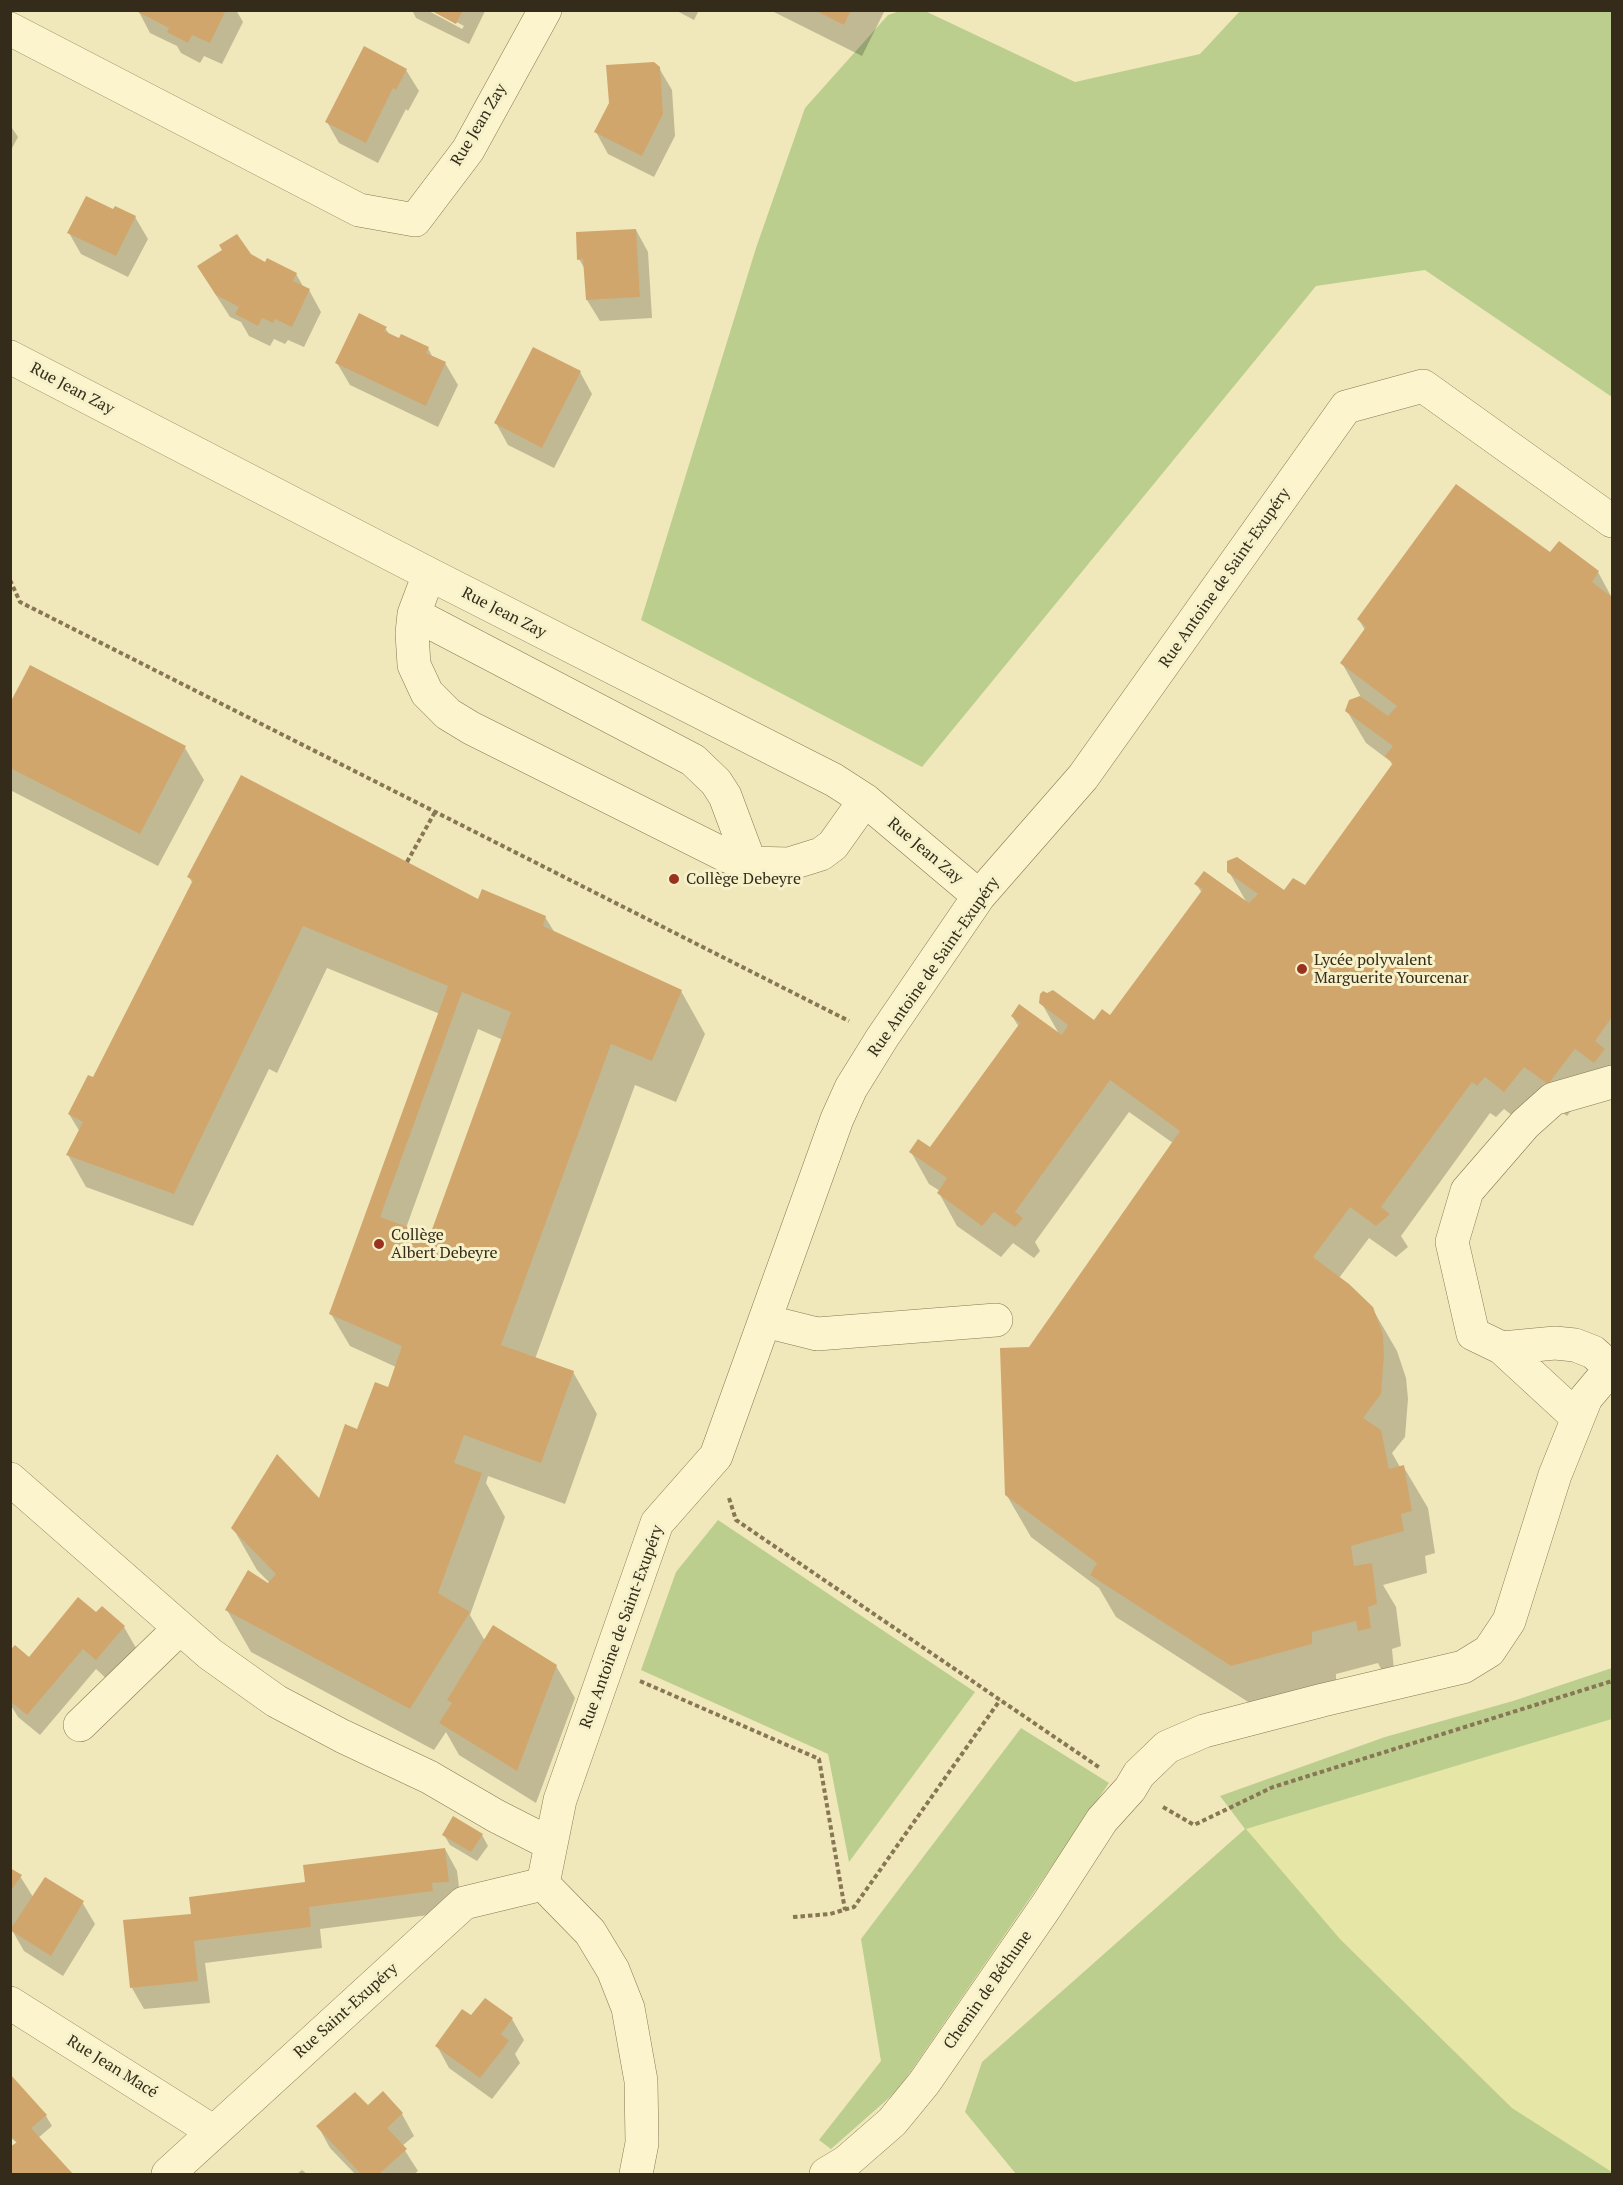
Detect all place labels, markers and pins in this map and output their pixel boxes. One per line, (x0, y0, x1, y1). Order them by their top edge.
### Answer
place label: Collège Debeyre (686, 869, 801, 889)
marker: Collège Debeyre (667, 872, 681, 886)
place label: Lycée polyvalent Marguerite Yourcenar (1314, 950, 1469, 988)
marker: Lycée polyvalent Marguerite Yourcenar (1295, 962, 1309, 976)
place label: Collège Albert Debeyre (391, 1225, 498, 1263)
marker: Collège Albert Debeyre (372, 1237, 386, 1251)

